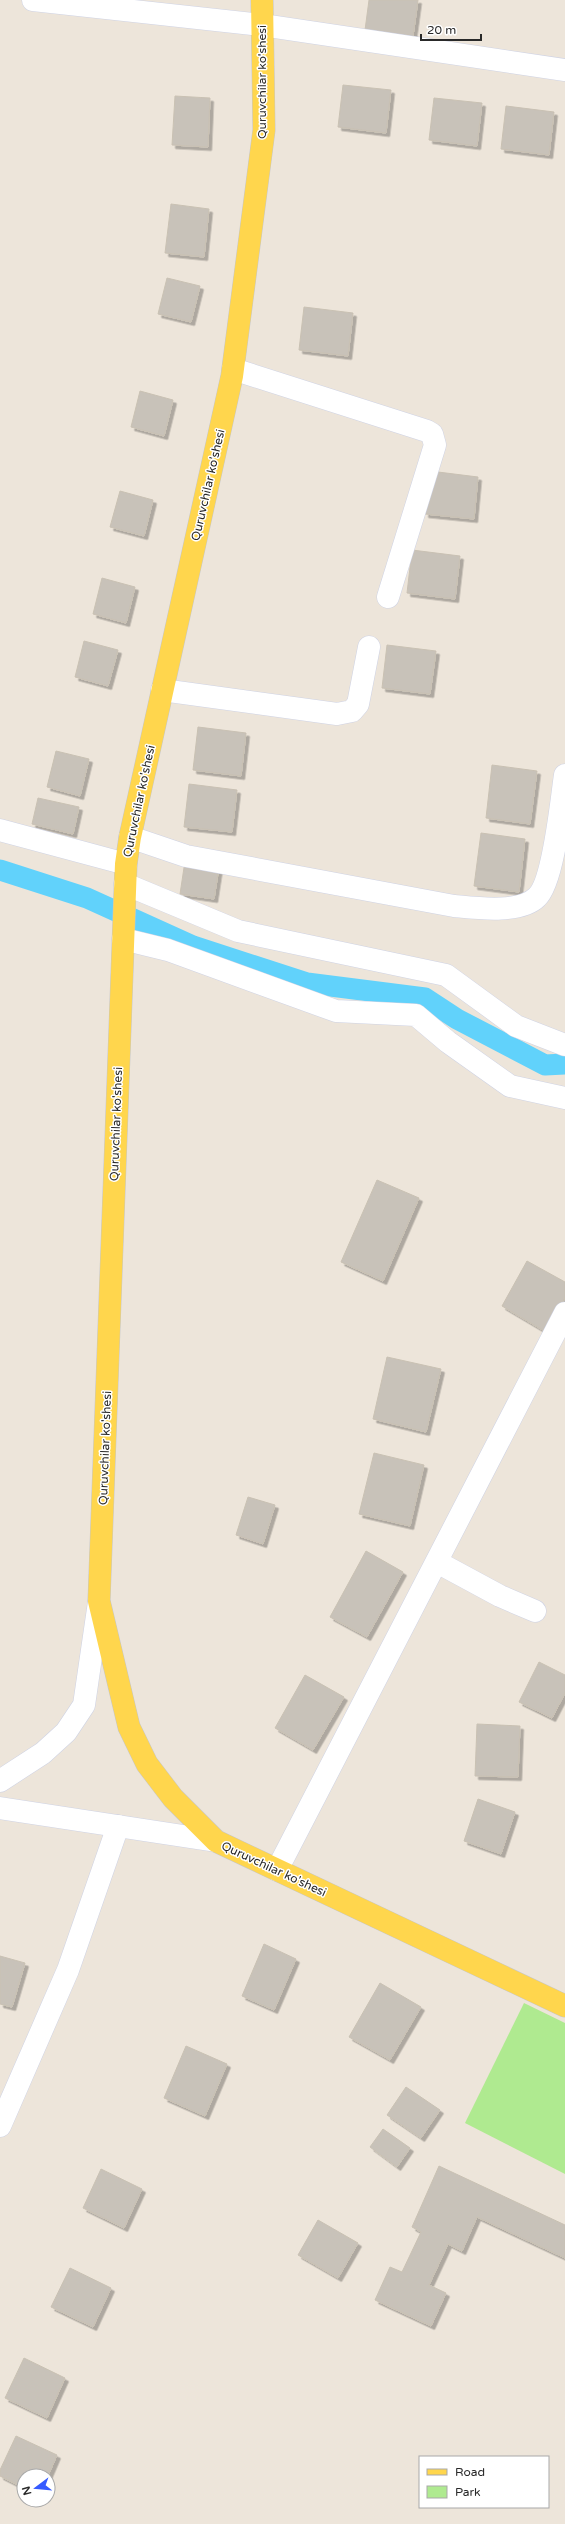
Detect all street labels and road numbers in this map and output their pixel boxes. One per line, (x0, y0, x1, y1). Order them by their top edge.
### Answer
street label: Quruvchilar ko'shesi (255, 25, 269, 139)
street label: Quruvchilar ko'shesi (188, 428, 228, 542)
street label: Quruvchilar ko'shesi (120, 744, 158, 858)
street label: Quruvchilar ko'shesi (107, 1067, 125, 1181)
street label: Quruvchilar ko'shesi (96, 1391, 114, 1505)
street label: Quruvchilar ko'shesi (219, 1839, 329, 1899)

